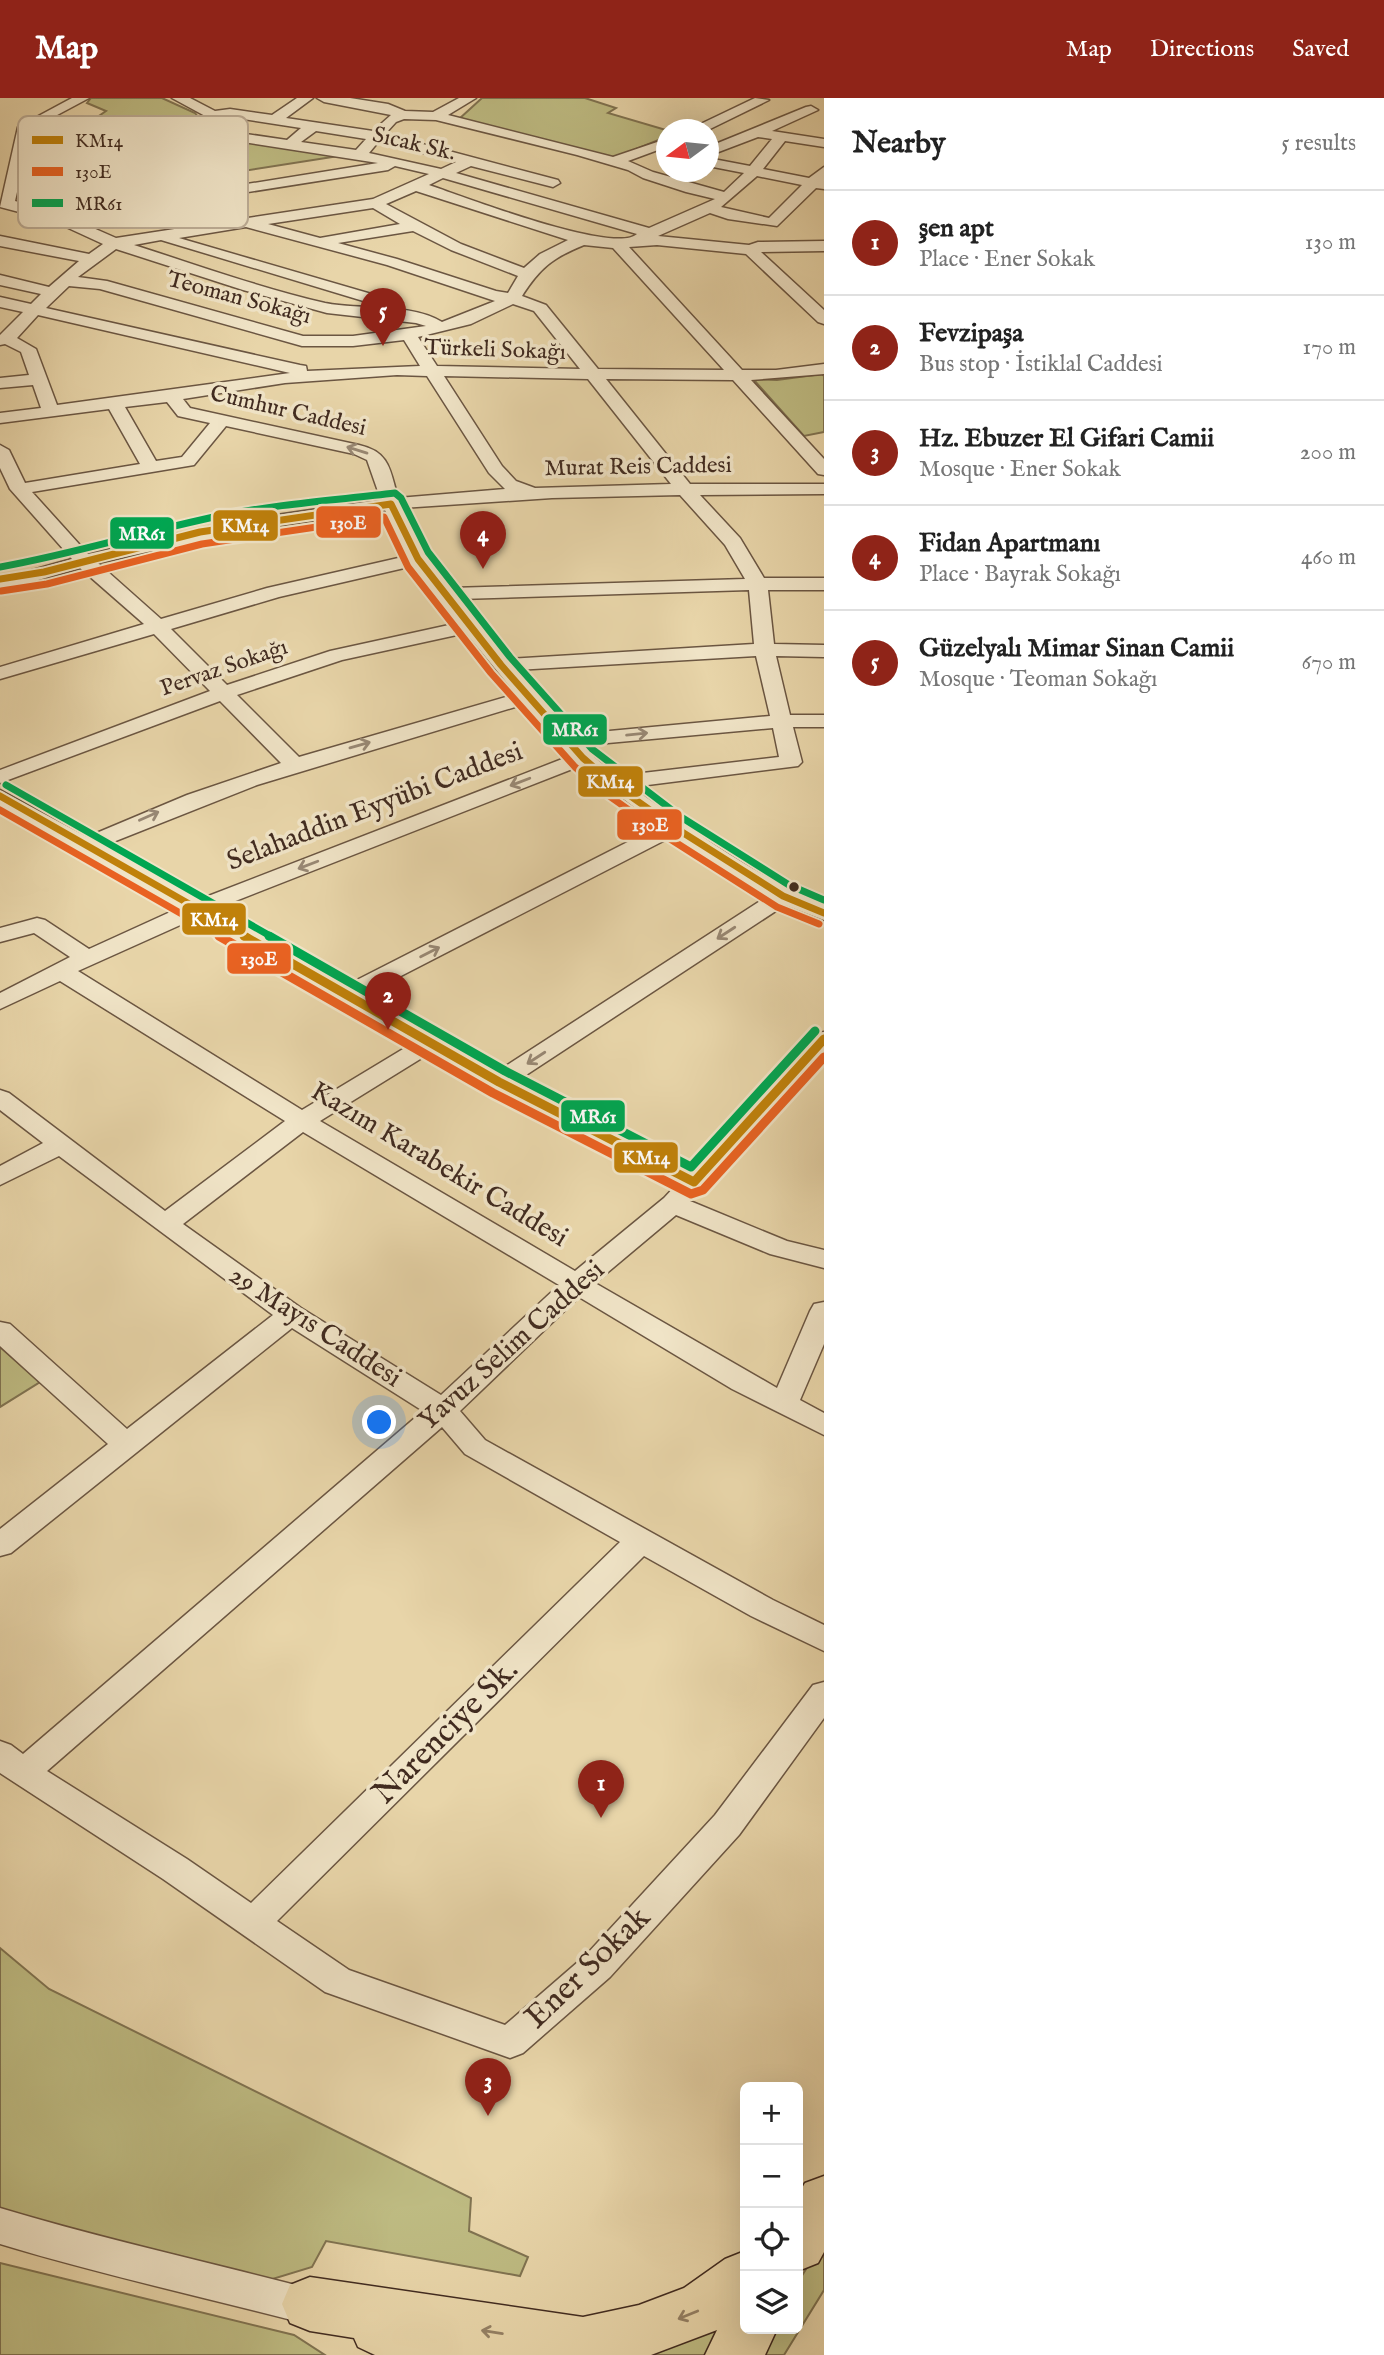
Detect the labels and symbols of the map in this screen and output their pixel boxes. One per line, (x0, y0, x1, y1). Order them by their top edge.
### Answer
legend (18, 116, 248, 228)
north arrow (656, 119, 719, 182)
street label: Sıcak Sk. (370, 120, 458, 168)
text: KM14 (75, 130, 124, 154)
text: 130E (75, 161, 112, 185)
text: MR61 (75, 193, 122, 217)
street label: Teoman Sokağı (164, 265, 314, 331)
pin: 5 (360, 288, 406, 346)
street label: Türkeli Sokağı (424, 333, 566, 367)
street label: Cumhur Caddesi (207, 379, 369, 443)
one-way arrow (347, 443, 369, 456)
street label: Murat Reis Caddesi (544, 451, 732, 483)
line badge: 130E (315, 505, 382, 539)
line badge: KM14 (212, 509, 279, 542)
pin: 4 (460, 511, 506, 569)
text: 130E (330, 512, 366, 536)
text: KM14 (221, 515, 270, 539)
line badge: MR61 (109, 516, 175, 550)
text: MR61 (118, 523, 166, 547)
street label: Pervaz Sokağı (157, 633, 291, 703)
line badge: MR61 (542, 713, 608, 746)
text: MR61 (551, 719, 599, 743)
one-way arrow (625, 728, 648, 741)
street label: Selahaddin Eyyübi Caddesi (222, 734, 528, 880)
one-way arrow (349, 738, 371, 751)
line badge: KM14 (577, 765, 644, 798)
text: KM14 (586, 771, 635, 795)
one-way arrow (509, 777, 531, 790)
line badge: 130E (616, 808, 683, 841)
one-way arrow (138, 809, 159, 822)
text: 130E (632, 814, 668, 838)
one-way arrow (297, 860, 319, 873)
unlabelled marker (787, 880, 801, 894)
line badge: KM14 (181, 902, 247, 936)
text: KM14 (190, 909, 239, 933)
one-way arrow (717, 926, 736, 941)
line badge: 130E (226, 942, 292, 975)
one-way arrow (419, 944, 439, 958)
text: 130E (241, 948, 277, 972)
pin: 2 (365, 972, 411, 1030)
one-way arrow (527, 1051, 546, 1065)
street label: Kazım Karabekir Caddesi (304, 1074, 574, 1256)
line badge: MR61 (560, 1099, 626, 1133)
text: MR61 (569, 1106, 617, 1130)
line badge: KM14 (613, 1141, 679, 1174)
text: KM14 (622, 1147, 671, 1171)
street label: Yavuz Selim Caddesi (412, 1253, 612, 1439)
street label: 29 Mayıs Caddesi (222, 1258, 408, 1396)
your location (362, 1405, 396, 1439)
street label: Narenciye Sk. (364, 1650, 528, 1814)
pin: 1 (578, 1760, 624, 1818)
street label: Ener Sokak (516, 1897, 660, 2038)
pin: 3 (465, 2058, 511, 2116)
one-way arrow (678, 2309, 699, 2322)
one-way arrow (481, 2325, 503, 2338)

